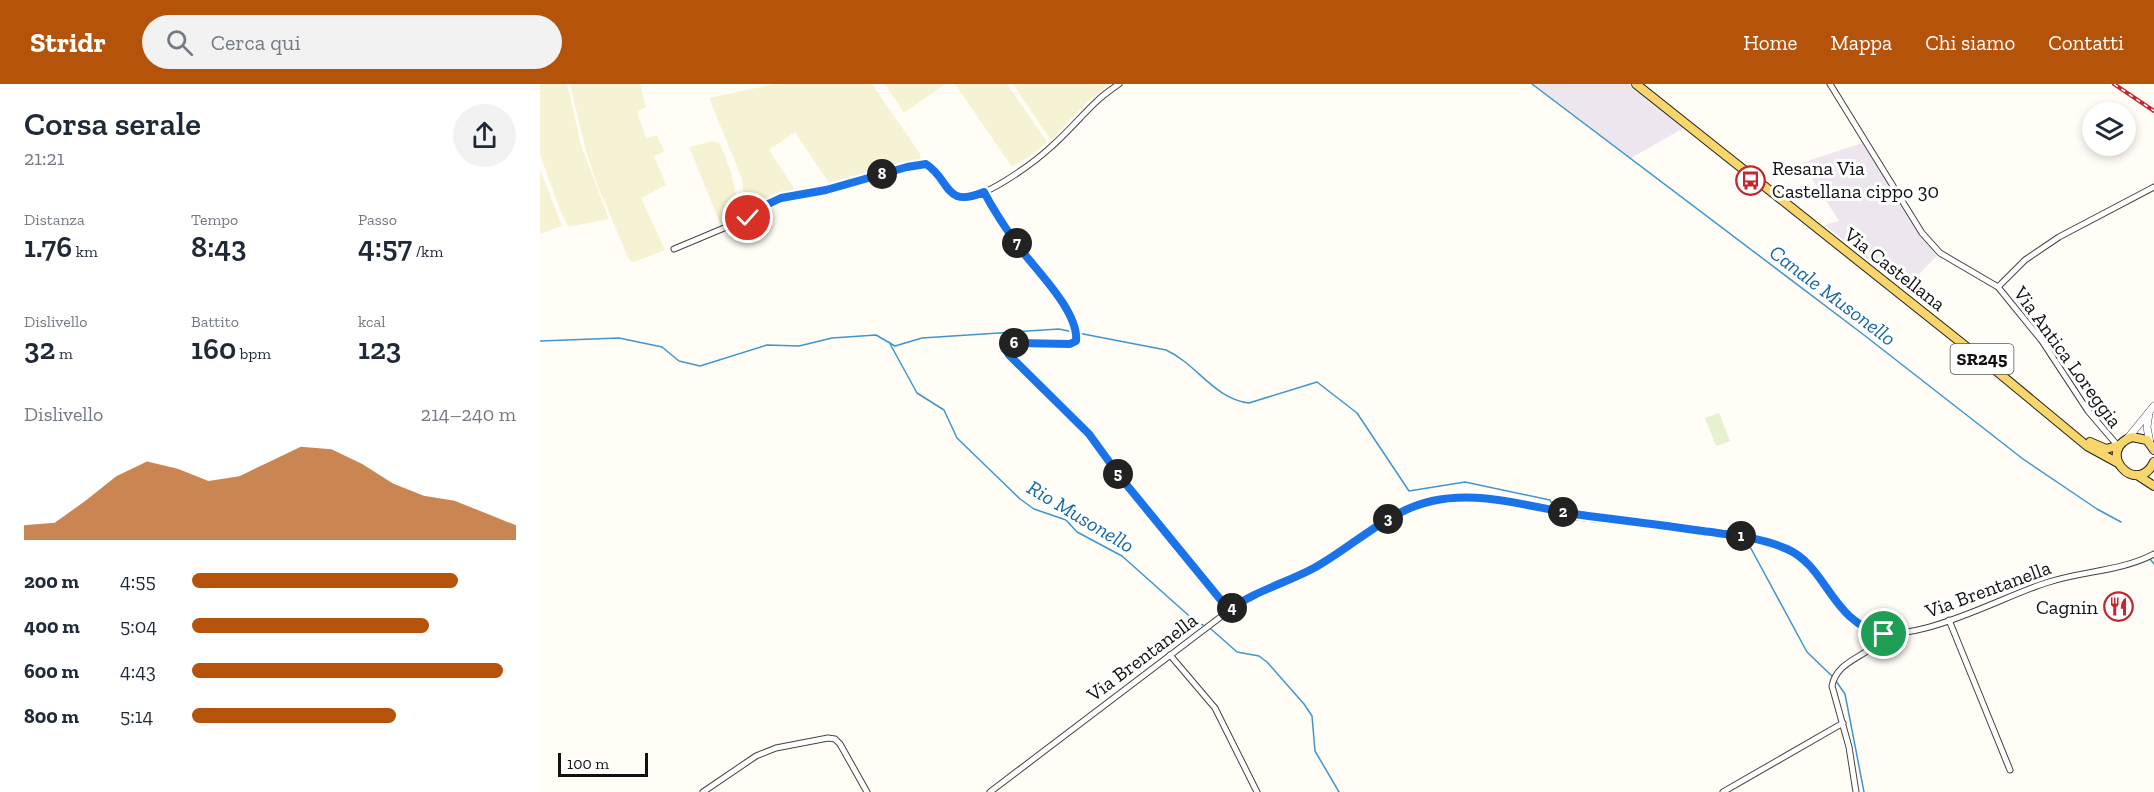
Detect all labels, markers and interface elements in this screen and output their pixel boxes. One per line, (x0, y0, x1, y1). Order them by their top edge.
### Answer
search box (142, 15, 562, 69)
text: Stridr (30, 26, 106, 59)
icon: search (163, 26, 196, 59)
text: Cerca qui (211, 29, 301, 56)
text: Home (1743, 30, 1797, 55)
text: Mappa (1830, 30, 1892, 55)
text: Chi siamo (1925, 30, 2015, 55)
text: Contatti (2048, 30, 2124, 55)
map controls (2082, 102, 2136, 156)
button: layers (2082, 102, 2136, 156)
text: Corsa serale (24, 104, 201, 143)
button: share (453, 104, 516, 167)
text: 21:21 (24, 146, 64, 170)
place label: Resana Via Castellana cippo 30 (1772, 156, 1939, 203)
pin: 8 (867, 159, 897, 189)
text: 8 (878, 164, 886, 183)
bus stop icon: Resana Via Castellana cippo 30 (1735, 164, 1767, 196)
pin (722, 192, 773, 243)
icon: check (731, 201, 764, 234)
text: Distanza (24, 210, 85, 229)
text: Tempo (191, 210, 238, 229)
text: Passo (358, 210, 397, 229)
street label: Via Castellana (1839, 221, 1951, 316)
pin: 7 (1002, 228, 1032, 258)
text: 1.76 (24, 229, 72, 265)
text: 8:43 (191, 229, 247, 265)
text: 4:57 (358, 229, 412, 265)
text: 7 (1013, 233, 1021, 252)
water label: Canale Musonello (1765, 239, 1901, 351)
text: km (72, 242, 98, 261)
text: /km (412, 242, 443, 261)
street label: Via Antica Loreggia (2008, 281, 2128, 433)
text: Dislivello (24, 312, 87, 331)
text: Battito (191, 312, 239, 331)
text: kcal (358, 312, 385, 331)
pin: 6 (999, 328, 1029, 358)
text: 32 (24, 331, 55, 367)
text: 160 (191, 331, 236, 367)
text: 123 (358, 331, 401, 367)
text: 6 (1010, 333, 1018, 352)
text: m (55, 344, 73, 363)
text: bpm (236, 344, 271, 363)
road number: SR245 (1950, 344, 2014, 374)
text: Dislivello (24, 402, 103, 426)
text: 214–240 m (421, 402, 516, 426)
pin: 5 (1103, 459, 1133, 489)
text: 5 (1114, 464, 1122, 483)
water label: Rio Musonello (1023, 474, 1139, 558)
pin: 2 (1548, 497, 1578, 527)
text: 2 (1559, 502, 1567, 521)
pin: 3 (1373, 504, 1403, 534)
text: 3 (1384, 509, 1392, 528)
pin: 1 (1726, 521, 1756, 551)
text: 1 (1738, 526, 1744, 545)
street label: Via Brentanella (1921, 555, 2054, 623)
text: 200 m (24, 569, 79, 593)
text: 4:55 (120, 569, 156, 593)
restaurant icon: Cagnin (2103, 591, 2135, 623)
pin: 4 (1217, 593, 1247, 623)
place label: Cagnin (2036, 595, 2099, 619)
text: 4 (1227, 598, 1237, 617)
street label: Via Brentanella (1081, 608, 1202, 707)
pin (1858, 608, 1909, 659)
text: 400 m (24, 614, 80, 638)
text: 5:04 (120, 614, 157, 638)
icon: arrive (1867, 617, 1900, 650)
text: 600 m (24, 659, 79, 683)
text: 4:43 (120, 659, 156, 683)
text: 800 m (24, 704, 79, 728)
text: 5:14 (120, 704, 153, 728)
scale bar (558, 750, 648, 778)
text: 100 m (567, 754, 609, 773)

